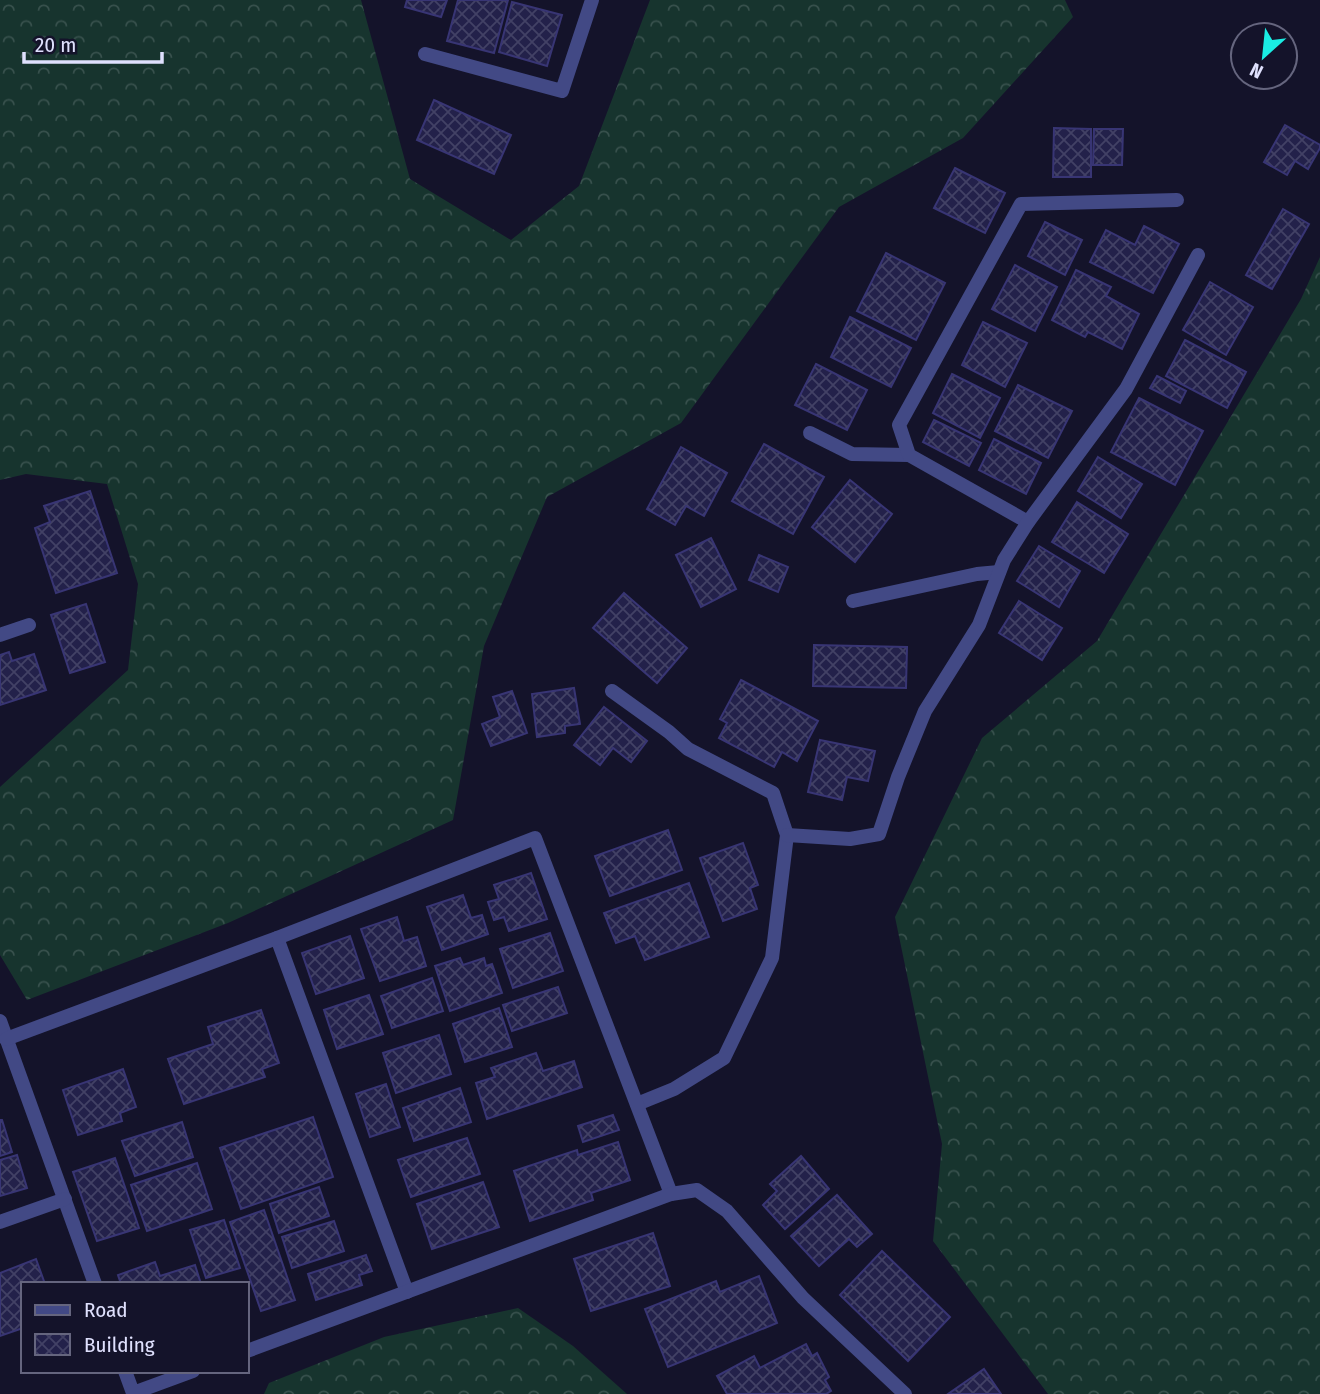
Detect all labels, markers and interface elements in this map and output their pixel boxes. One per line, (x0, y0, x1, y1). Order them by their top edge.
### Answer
scale bar (24, 21, 163, 65)
north arrow (1229, 21, 1299, 91)
text: 20 m (35, 32, 76, 58)
text: N (1246, 58, 1267, 84)
legend (21, 1282, 248, 1373)
text: Road (84, 1297, 128, 1323)
text: Building (84, 1332, 155, 1358)

